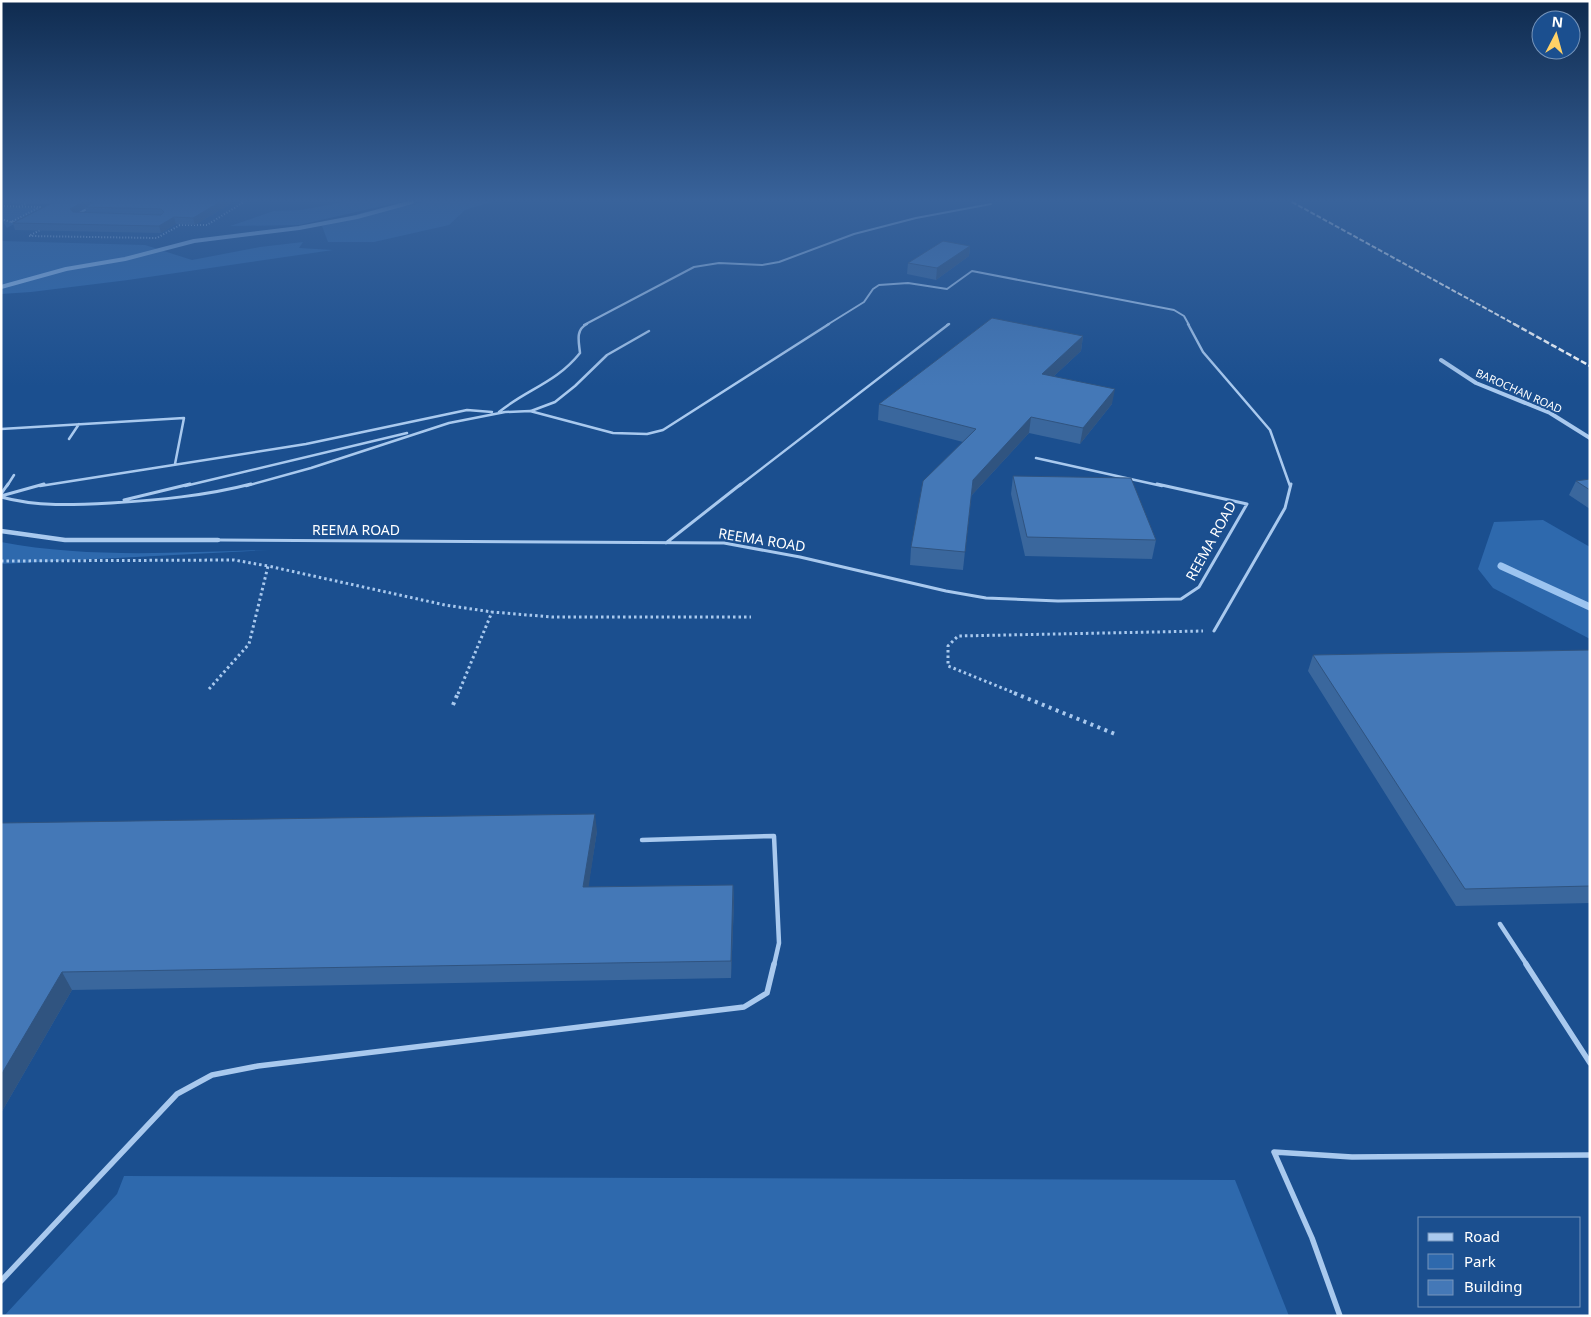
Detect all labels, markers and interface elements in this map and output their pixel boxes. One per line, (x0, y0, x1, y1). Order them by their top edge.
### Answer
north arrow (1531, 10, 1581, 60)
text: N (1551, 12, 1564, 32)
street label: BAROCHAN ROAD (1474, 365, 1565, 416)
street label: REEMA ROAD (1181, 498, 1240, 584)
street label: REEMA ROAD (312, 520, 400, 539)
street label: REEMA ROAD (717, 523, 807, 556)
legend (1418, 1217, 1581, 1307)
text: Road (1464, 1226, 1500, 1246)
text: Park (1464, 1251, 1496, 1271)
text: Building (1464, 1276, 1522, 1296)

